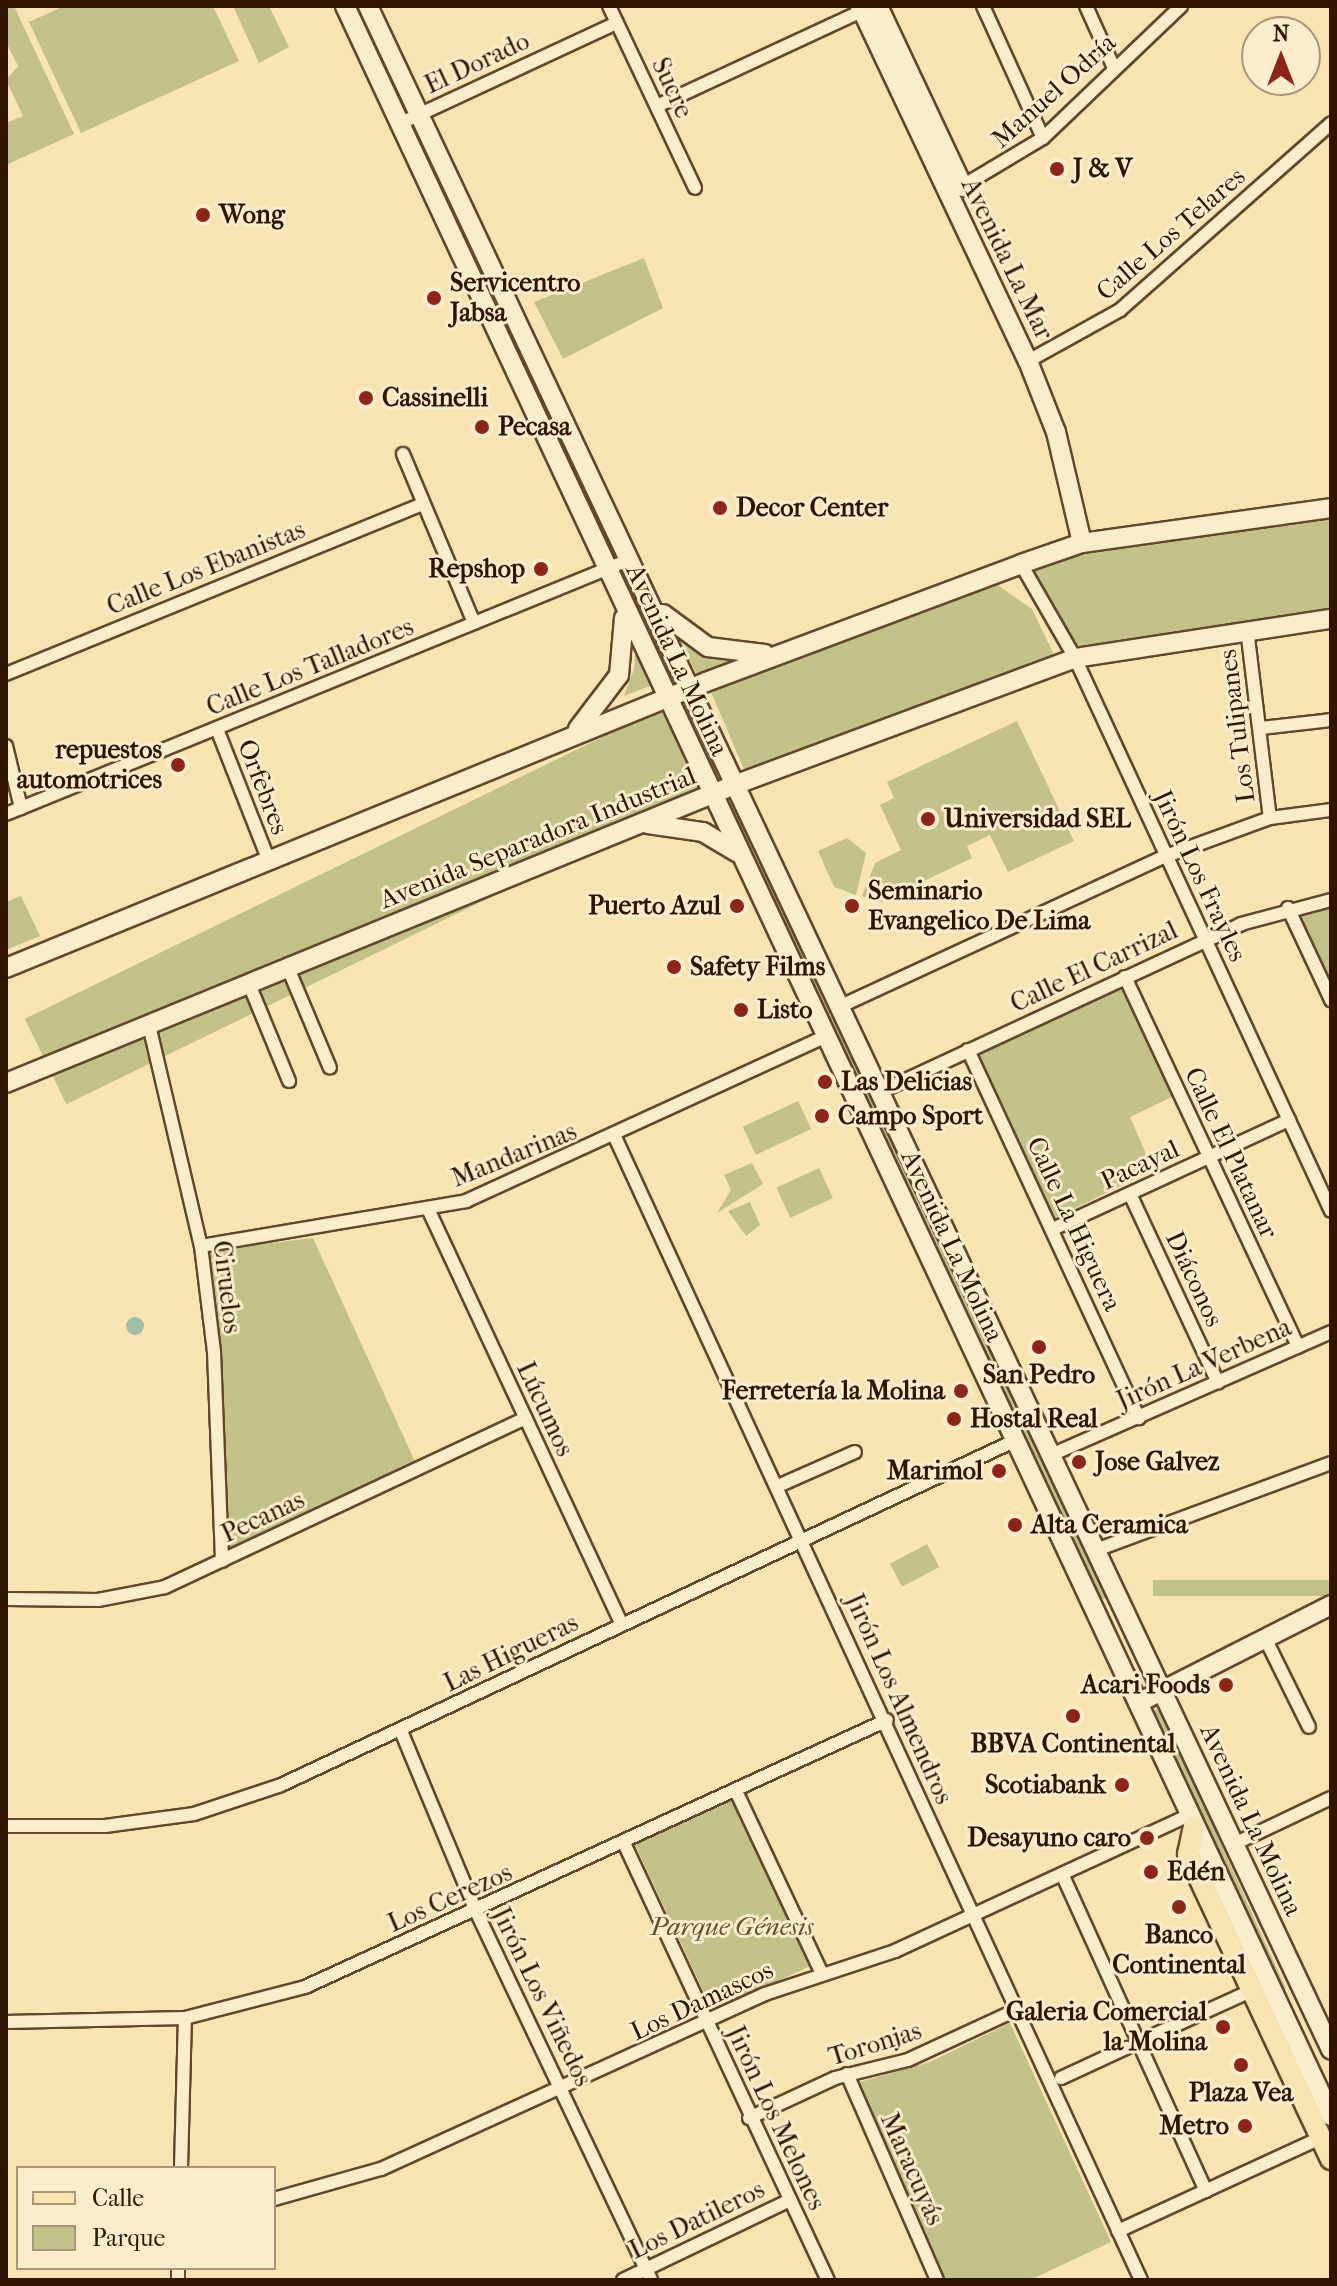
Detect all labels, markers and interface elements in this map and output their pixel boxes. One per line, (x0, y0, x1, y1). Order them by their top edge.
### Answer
north arrow (1241, 16, 1321, 96)
text: N (1273, 21, 1289, 47)
street label: El Dorado (420, 25, 534, 101)
street label: Manuel Odría (986, 27, 1122, 155)
street label: Sucre (645, 53, 699, 123)
place label: J & V (1073, 153, 1132, 185)
marker: J & V (1048, 160, 1066, 178)
street label: Calle Los Telares (1090, 161, 1252, 307)
street label: Avenida La Mar (954, 173, 1060, 345)
place label: Wong (219, 199, 285, 231)
marker: Wong (194, 206, 212, 224)
place label: Servicentro Jabsa (450, 267, 580, 328)
marker: Servicentro Jabsa (425, 289, 443, 307)
place label: Cassinelli (382, 382, 488, 414)
marker: Cassinelli (357, 389, 375, 407)
place label: Pecasa (498, 411, 571, 443)
marker: Pecasa (473, 418, 491, 436)
place label: Decor Center (736, 492, 888, 524)
marker: Decor Center (711, 499, 729, 517)
street label: Calle Los Ebanistas (102, 514, 310, 622)
place label: Repshop (428, 553, 525, 585)
street label: Avenida La Molina (619, 559, 735, 761)
marker: Repshop (532, 560, 550, 578)
street label: Calle Los Talladores (202, 611, 418, 723)
street label: Los Tulipanes (1212, 648, 1262, 804)
place label: repuestos automotrices (17, 734, 162, 796)
street label: Orfebres (231, 735, 295, 839)
marker: repuestos automotrices (169, 756, 187, 774)
street label: Avenida Separadora Industrial (375, 760, 701, 916)
street label: Jirón Los Frayles (1147, 785, 1253, 967)
place label: Universidad SEL (944, 803, 1131, 835)
marker: Universidad SEL (919, 810, 937, 828)
place label: Seminario Evangelico De Lima (868, 875, 1090, 936)
place label: Puerto Azul (588, 890, 721, 922)
marker: Puerto Azul (728, 897, 746, 915)
marker: Seminario Evangelico De Lima (843, 897, 861, 915)
street label: Calle El Carrizal (1005, 915, 1183, 1019)
place label: Safety Films (690, 951, 825, 983)
marker: Safety Films (665, 958, 683, 976)
place label: Listo (757, 994, 812, 1026)
marker: Listo (732, 1001, 750, 1019)
street label: Calle El Platanar (1178, 1062, 1284, 1244)
place label: Las Delicias (841, 1066, 972, 1098)
marker: Las Delicias (816, 1073, 834, 1091)
place label: Campo Sport (838, 1100, 983, 1132)
marker: Campo Sport (813, 1107, 831, 1125)
street label: Mandarinas (447, 1116, 581, 1194)
street label: Calle La Higuera (1020, 1132, 1128, 1316)
street label: Pacayal (1096, 1133, 1184, 1197)
street label: Avenida La Molina (894, 1145, 1010, 1347)
street label: Diáconos (1158, 1226, 1230, 1332)
street label: Ciruelos (206, 1239, 248, 1335)
street label: Jirón La Verbena (1112, 1312, 1296, 1416)
marker: San Pedro (1030, 1338, 1048, 1356)
street label: Lúcumos (510, 1357, 580, 1461)
place label: San Pedro (983, 1359, 1095, 1391)
place label: Ferretería la Molina (722, 1375, 945, 1407)
marker: Ferretería la Molina (952, 1382, 970, 1400)
place label: Hostal Real (970, 1403, 1098, 1435)
marker: Hostal Real (945, 1410, 963, 1428)
place label: Jose Galvez (1095, 1446, 1220, 1478)
marker: Jose Galvez (1070, 1453, 1088, 1471)
place label: Marimol (887, 1455, 983, 1487)
marker: Marimol (990, 1462, 1008, 1480)
street label: Pecanas (216, 1484, 310, 1550)
place label: Alta Ceramica (1031, 1509, 1188, 1541)
marker: Alta Ceramica (1006, 1516, 1024, 1534)
street label: Jirón Los Almendros (839, 1589, 959, 1809)
street label: Las Higueras (439, 1607, 583, 1699)
place label: Acari Foods (1081, 1669, 1210, 1701)
marker: Acari Foods (1217, 1676, 1235, 1694)
marker: BBVA Continental (1064, 1707, 1082, 1725)
street label: Avenida La Molina (1193, 1719, 1309, 1921)
place label: BBVA Continental (971, 1728, 1175, 1760)
place label: Scotiabank (985, 1769, 1106, 1801)
marker: Scotiabank (1113, 1776, 1131, 1794)
place label: Desayuno caro (967, 1822, 1131, 1854)
marker: Desayuno caro (1138, 1829, 1156, 1847)
place label: Edén (1167, 1856, 1225, 1888)
street label: Los Cerezos (383, 1857, 517, 1939)
marker: Edén (1142, 1863, 1160, 1881)
marker: Banco Continental (1170, 1898, 1188, 1916)
street label: Jirón Los Viñedos (485, 1902, 599, 2092)
park label: Parque Génesis (651, 1911, 813, 1943)
place label: Banco Continental (1112, 1919, 1246, 1980)
street label: Los Damascos (626, 1954, 778, 2048)
place label: Galeria Comercial la Molina (1006, 1996, 1207, 2058)
street label: Toronjas (825, 2015, 925, 2073)
marker: Galeria Comercial la Molina (1214, 2018, 1232, 2036)
street label: Jirón Los Melones (720, 2021, 832, 2215)
marker: Plaza Vea (1232, 2056, 1250, 2074)
place label: Plaza Vea (1189, 2077, 1293, 2109)
street label: Maracuyás (873, 2108, 951, 2230)
place label: Metro (1159, 2110, 1229, 2142)
marker: Metro (1236, 2117, 1254, 2135)
legend (16, 2166, 276, 2270)
street label: Los Datileros (624, 2174, 770, 2266)
text: Calle (92, 2184, 144, 2212)
text: Parque (92, 2224, 165, 2252)

